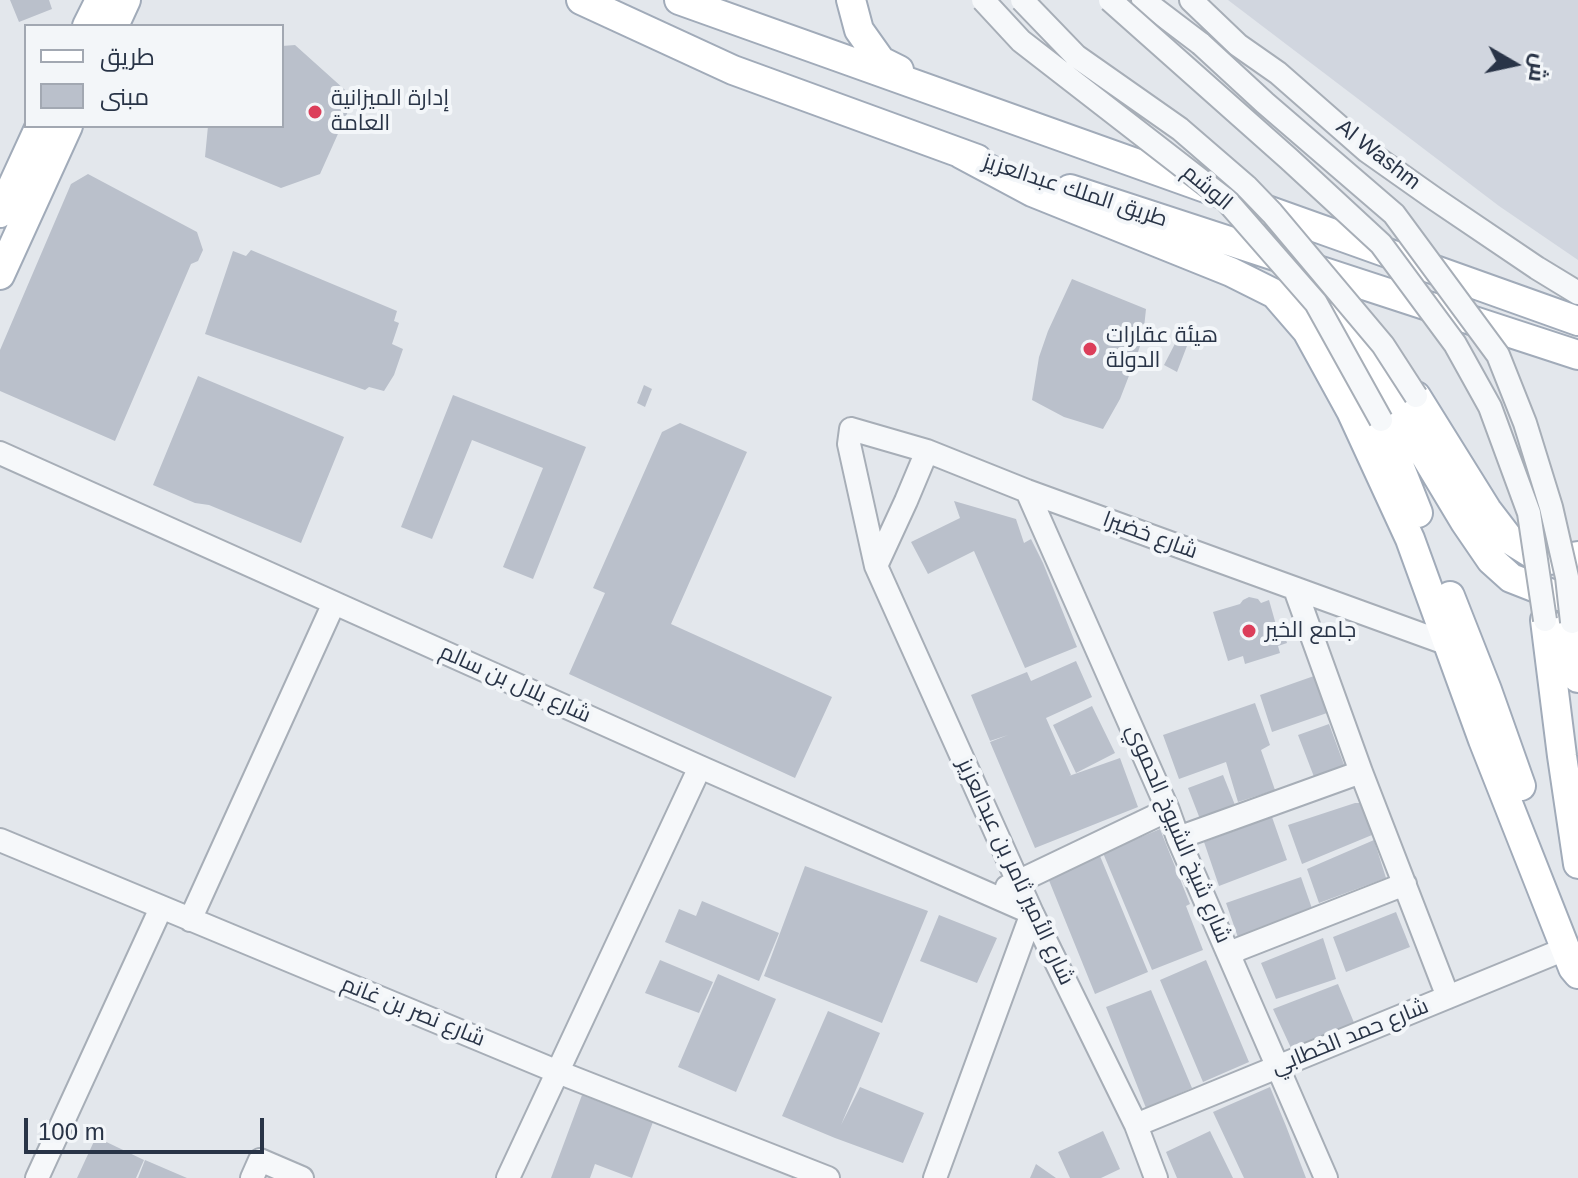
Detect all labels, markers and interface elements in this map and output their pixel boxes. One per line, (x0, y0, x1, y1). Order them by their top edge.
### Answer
legend (24, 24, 284, 128)
north arrow (1474, 24, 1554, 104)
text: طريق (100, 43, 155, 70)
text: ش (1524, 52, 1553, 84)
text: مبنى (100, 83, 149, 110)
place label: إدارة الميزانية العامة (331, 86, 449, 138)
marker: إدارة الميزانية العامة (306, 103, 324, 121)
street label: Al Washm (1331, 114, 1425, 196)
street label: طريق الملك عبدالعزيز (980, 149, 1170, 233)
street label: الوشم (1177, 159, 1237, 217)
place label: هيئة عقارات الدولة (1106, 323, 1218, 374)
marker: هيئة عقارات الدولة (1081, 340, 1099, 358)
street label: شارع خضيرا (1099, 507, 1201, 565)
place label: جامع الخير (1265, 618, 1356, 644)
marker: جامع الخير (1240, 622, 1258, 640)
street label: شارع بلال بن سالم (435, 639, 595, 729)
street label: شارع شيخ الشيوخ الحموي (1120, 721, 1236, 947)
street label: شارع الأمير ثامر بن عبدالعزيز (951, 755, 1079, 989)
street label: شارع نصر بن غانم (337, 971, 489, 1053)
street label: شارع حمد الخطابي (1268, 993, 1432, 1081)
scale bar (28, 1102, 268, 1152)
text: 100 m (38, 1118, 105, 1145)

